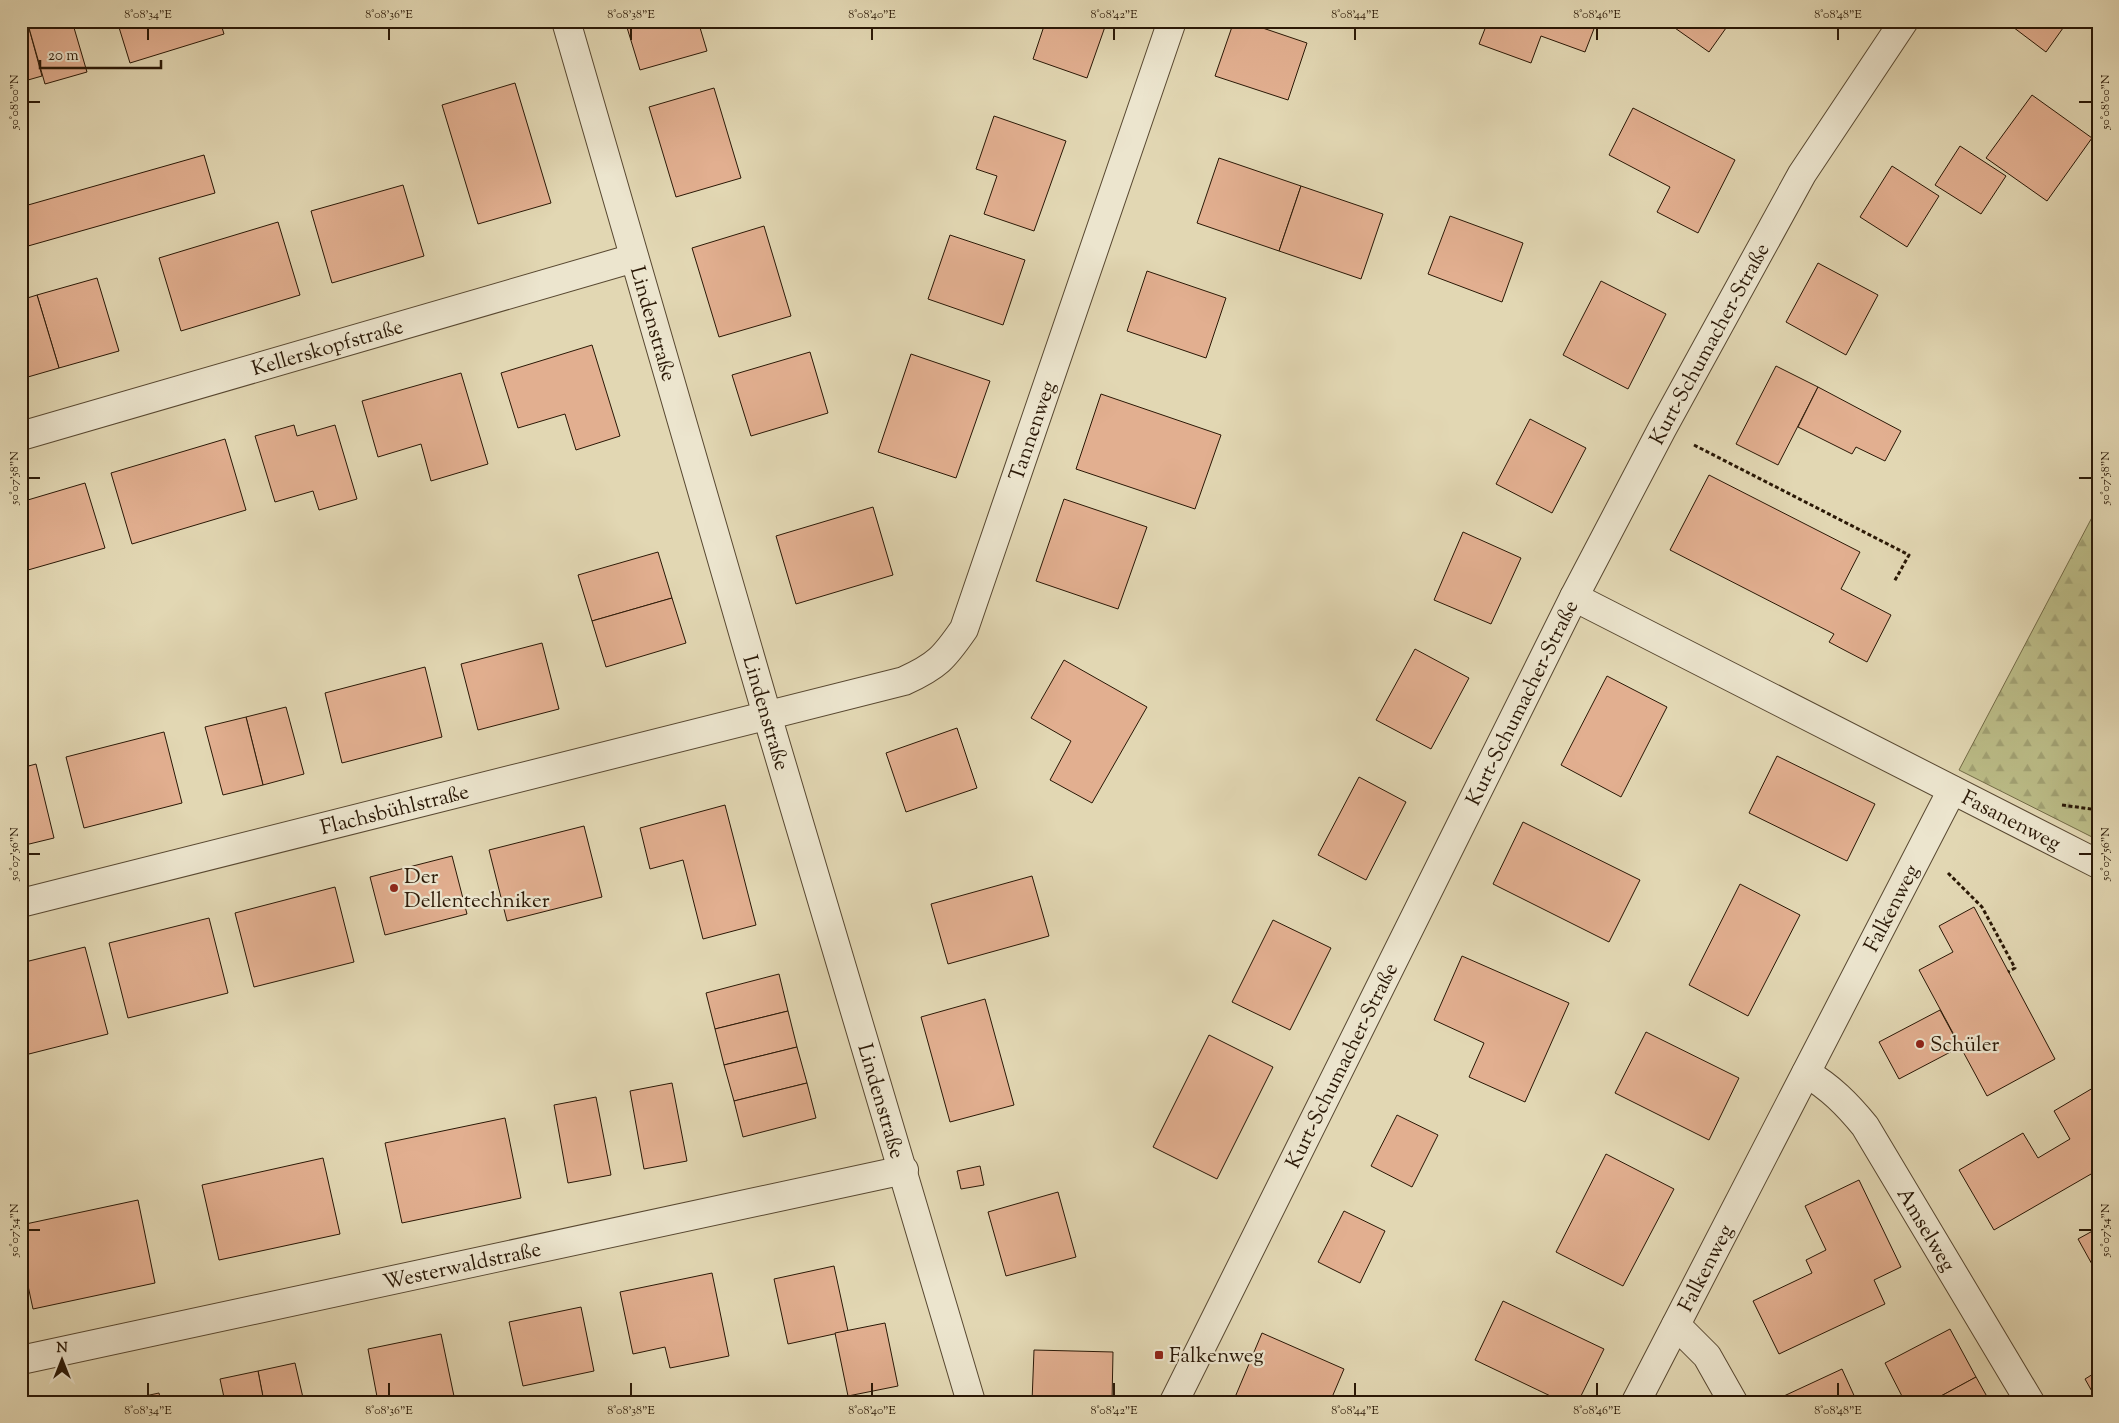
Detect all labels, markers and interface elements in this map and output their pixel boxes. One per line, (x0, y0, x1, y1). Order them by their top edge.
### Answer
text: 8°08'34"E (124, 6, 173, 24)
text: 8°08'36"E (365, 6, 413, 24)
text: 8°08'38"E (607, 6, 656, 24)
text: 8°08'40"E (848, 6, 897, 24)
text: 8°08'42"E (1090, 6, 1138, 24)
text: 8°08'44"E (1331, 6, 1380, 24)
text: 8°08'46"E (1573, 6, 1622, 24)
text: 8°08'48"E (1814, 6, 1863, 24)
scale bar (40, 38, 161, 70)
text: 20 m (48, 46, 79, 67)
text: 50°08'00"N (6, 74, 24, 130)
text: 50°08'00"N (2097, 74, 2115, 130)
street label: Kurt-Schumacher-Straße (1643, 238, 1778, 451)
street label: Lindenstraße (621, 263, 683, 385)
street label: Kellerskopfstraße (249, 313, 407, 385)
street label: Tannenweg (1003, 377, 1065, 485)
text: 50°07'58"N (6, 451, 24, 506)
text: 50°07'58"N (2097, 451, 2115, 506)
street label: Kurt-Schumacher-Straße (1460, 596, 1587, 811)
street label: Lindenstraße (733, 652, 796, 774)
street label: Flachsbühlstraße (317, 778, 472, 844)
street label: Fasanenweg (1956, 784, 2065, 860)
text: 50°07'56"N (6, 827, 24, 882)
text: 50°07'56"N (2097, 827, 2115, 882)
street label: Falkenweg (1858, 860, 1928, 958)
place label: Der Dellentechniker (404, 863, 550, 917)
marker: Der Dellentechniker (388, 882, 400, 894)
street label: Kurt-Schumacher-Straße (1279, 958, 1407, 1174)
place label: Schüler (1930, 1031, 2000, 1061)
marker: Schüler (1914, 1038, 1926, 1050)
street label: Lindenstraße (848, 1040, 911, 1163)
street label: Amselweg (1888, 1183, 1962, 1278)
text: 50°07'54"N (6, 1203, 24, 1258)
text: 50°07'54"N (2097, 1203, 2115, 1258)
street label: Falkenweg (1672, 1220, 1742, 1318)
street label: Westerwaldstraße (380, 1235, 544, 1299)
north arrow (38, 1336, 88, 1386)
text: N (56, 1339, 68, 1359)
place label: Falkenweg (1169, 1342, 1264, 1372)
marker: Falkenweg (1153, 1349, 1165, 1361)
text: 8°08'34"E (124, 1402, 173, 1420)
text: 8°08'36"E (365, 1402, 413, 1420)
text: 8°08'38"E (607, 1402, 656, 1420)
text: 8°08'40"E (848, 1402, 897, 1420)
text: 8°08'42"E (1090, 1402, 1138, 1420)
text: 8°08'44"E (1331, 1402, 1380, 1420)
text: 8°08'46"E (1573, 1402, 1622, 1420)
text: 8°08'48"E (1814, 1402, 1863, 1420)

